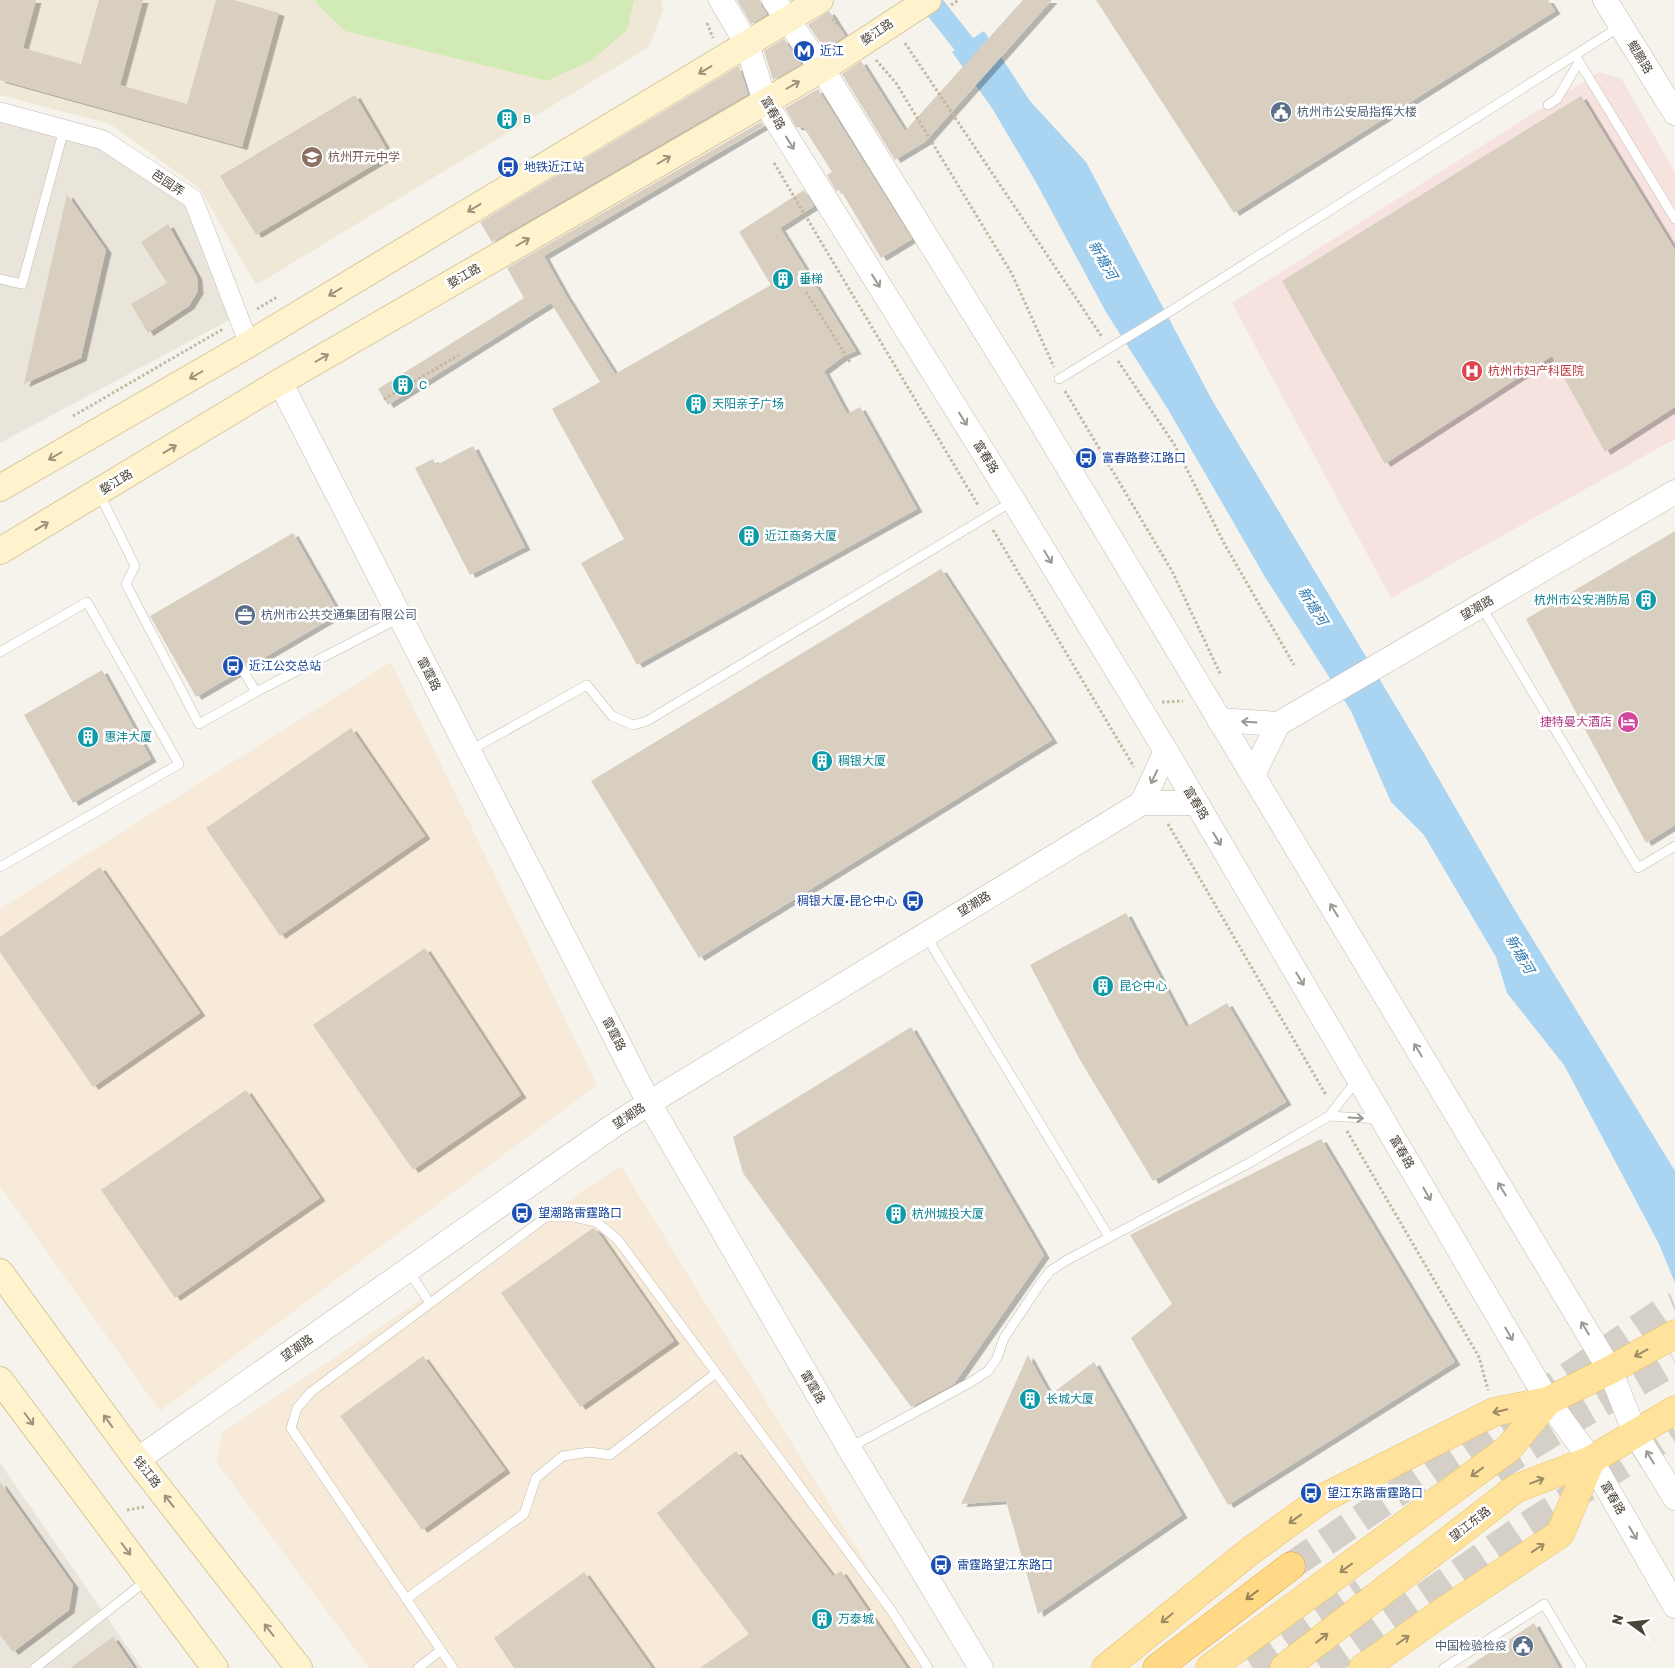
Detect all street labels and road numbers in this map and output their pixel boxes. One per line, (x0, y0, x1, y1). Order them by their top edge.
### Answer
street label: 婺江路 (858, 16, 896, 48)
street label: 鲲鹏路 (1625, 38, 1655, 76)
street label: 富春路 (758, 94, 788, 132)
street label: 芭园弄 (149, 167, 187, 199)
street label: 婺江路 (445, 261, 483, 291)
street label: 富春路 (971, 438, 1001, 476)
street label: 婺江路 (97, 467, 135, 497)
street label: 望潮路 (1458, 593, 1496, 623)
street label: 雷霆路 (415, 655, 443, 693)
street label: 富春路 (1181, 784, 1211, 822)
street label: 望潮路 (955, 889, 993, 919)
street label: 雷霆路 (600, 1015, 628, 1053)
street label: 望潮路 (610, 1100, 648, 1132)
street label: 富春路 (1387, 1133, 1417, 1171)
street label: 望潮路 (278, 1332, 316, 1364)
street label: 雷霆路 (798, 1368, 828, 1406)
street label: 钱江路 (130, 1454, 164, 1490)
street label: 富春路 (1598, 1479, 1628, 1517)
street label: 望江东路 (1447, 1504, 1493, 1544)

